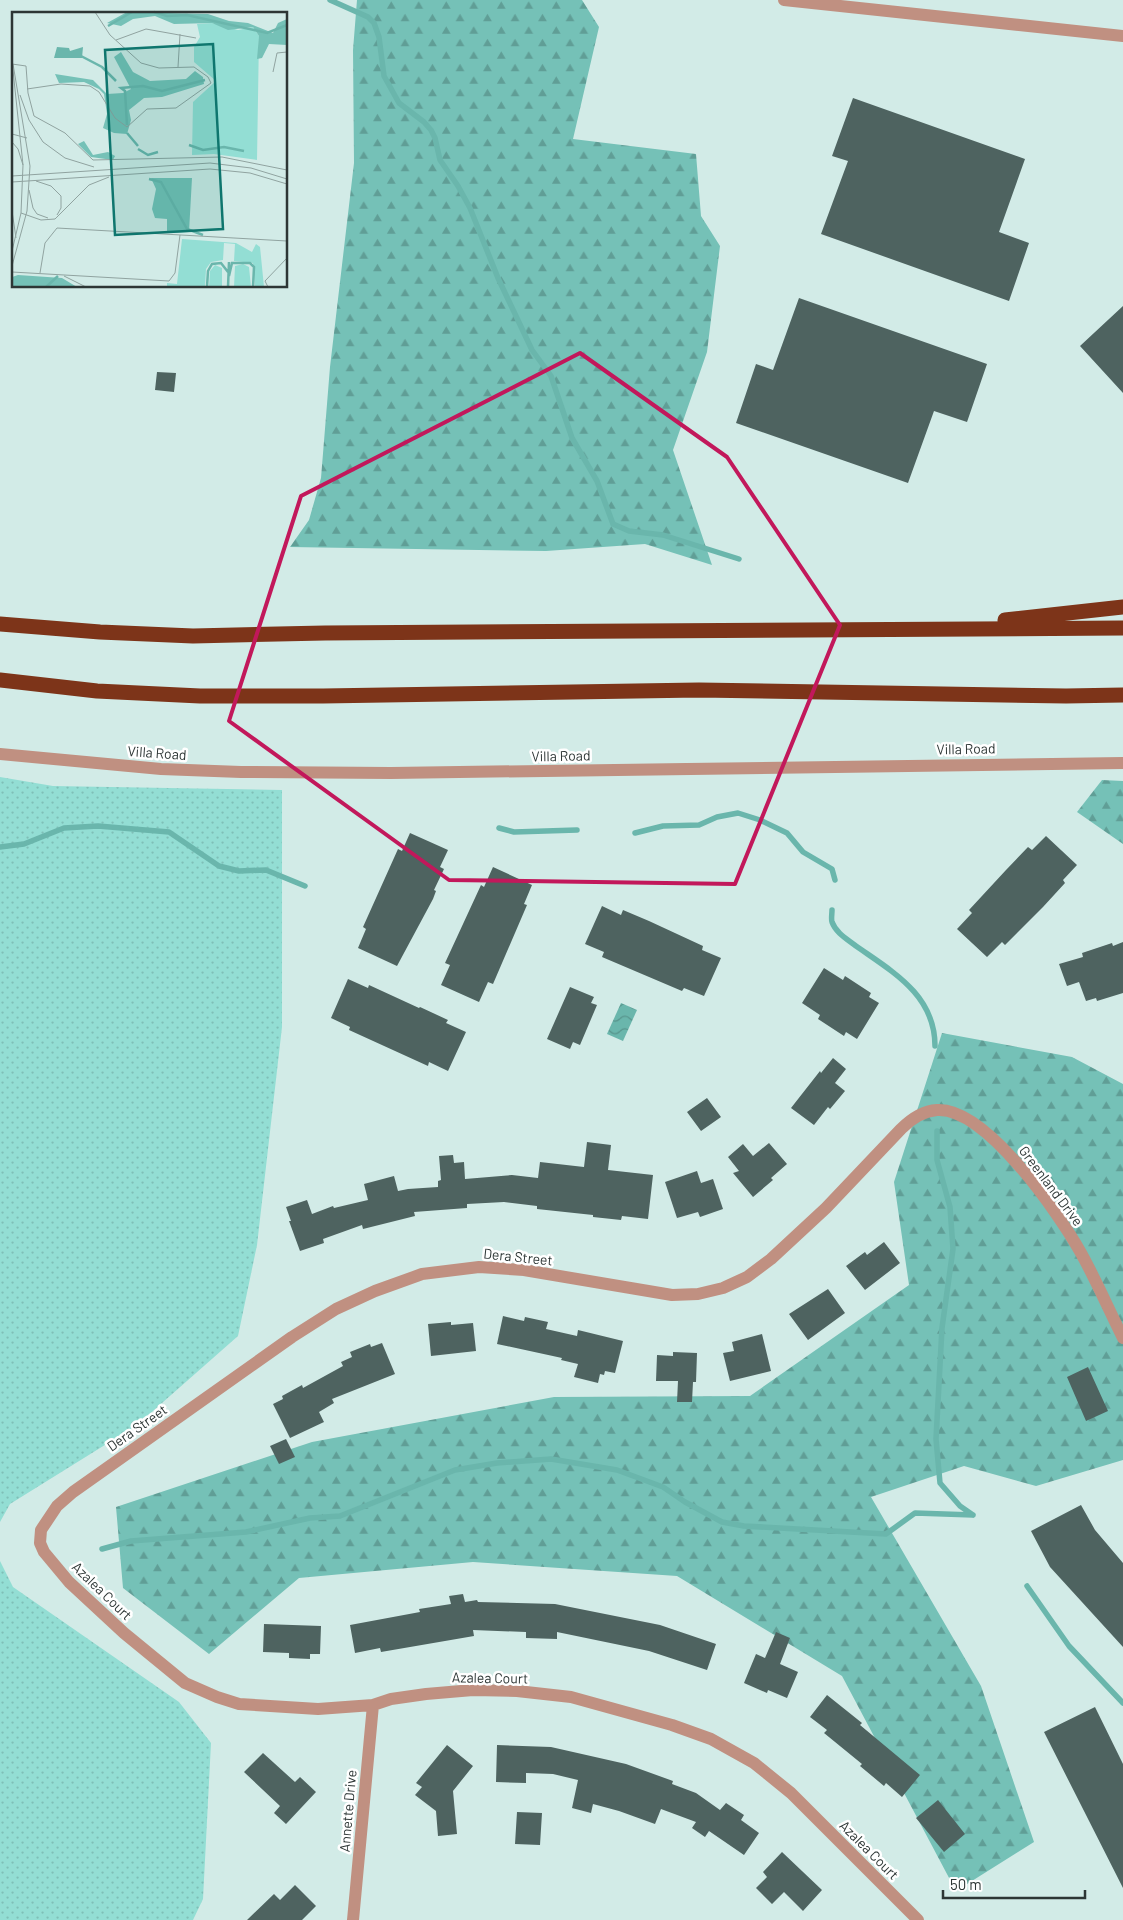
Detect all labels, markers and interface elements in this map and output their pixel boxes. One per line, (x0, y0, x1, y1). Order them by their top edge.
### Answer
inset map (12, 12, 288, 288)
street label: Villa Road (936, 739, 996, 758)
street label: Villa Road (127, 742, 187, 763)
street label: Villa Road (531, 746, 591, 765)
street label: Greenland Drive (1016, 1142, 1087, 1229)
street label: Dera Street (483, 1244, 553, 1269)
street label: Dera Street (103, 1401, 170, 1454)
street label: Azalea Court (69, 1558, 136, 1623)
street label: Azalea Court (452, 1668, 528, 1687)
street label: Annette Drive (335, 1769, 360, 1853)
street label: Azalea Court (836, 1817, 902, 1883)
scale bar (943, 1868, 1086, 1900)
text: 50 m (950, 1875, 982, 1893)

